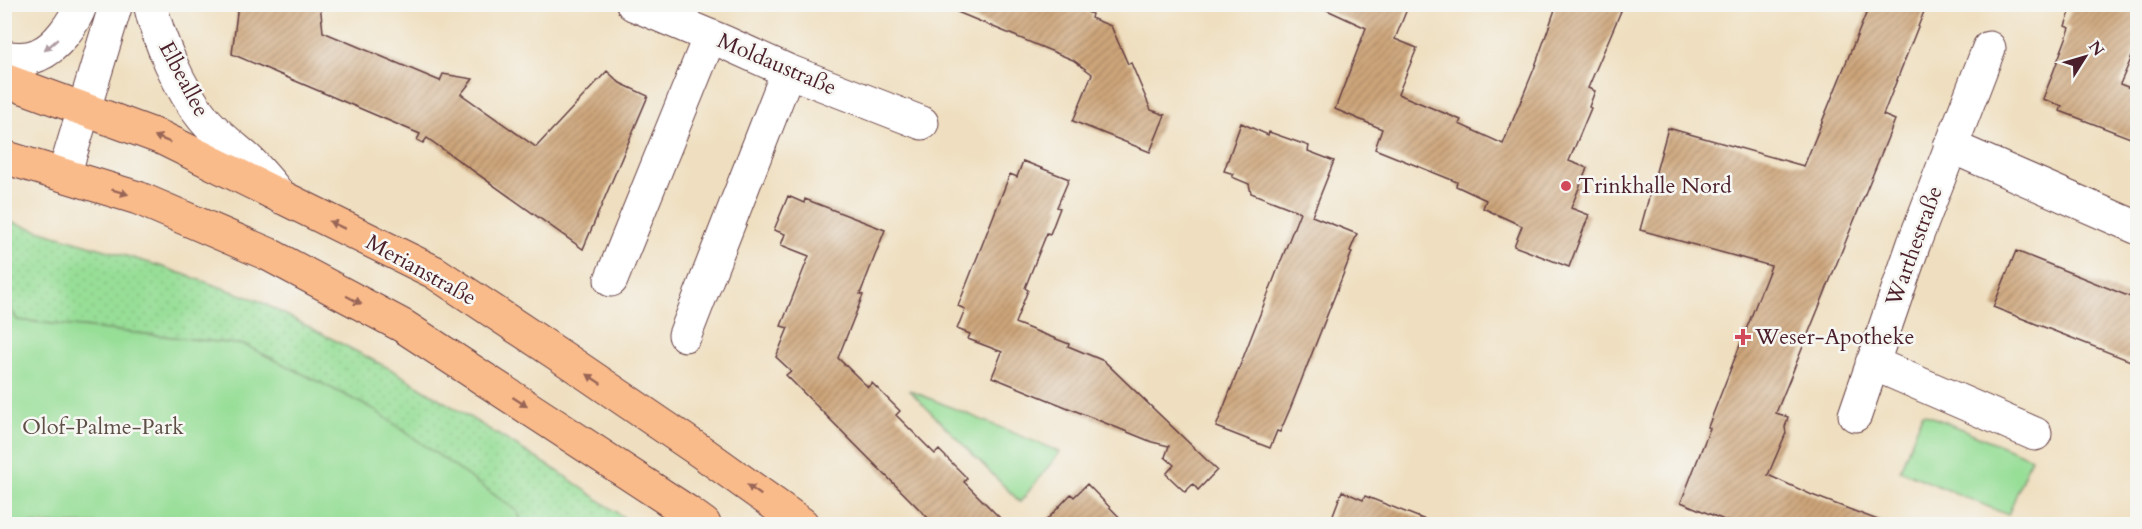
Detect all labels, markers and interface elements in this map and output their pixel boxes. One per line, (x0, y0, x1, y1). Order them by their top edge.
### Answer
street label: Moldaustraße (713, 25, 841, 103)
north arrow (2055, 27, 2115, 87)
street label: Elbeallee (152, 36, 216, 122)
text: N (2083, 36, 2109, 61)
one-way arrow (44, 38, 59, 51)
one-way arrow (153, 134, 171, 144)
place label: Trinkhalle Nord (1578, 171, 1732, 201)
marker: Trinkhalle Nord (1559, 179, 1573, 193)
street label: Warthestraße (1878, 182, 1950, 311)
one-way arrow (111, 188, 129, 197)
one-way arrow (329, 220, 346, 230)
street label: Merianstraße (360, 227, 482, 313)
one-way arrow (346, 295, 363, 305)
place label: Weser-Apotheke (1754, 322, 1915, 352)
marker: Weser-Apotheke (1736, 330, 1750, 344)
one-way arrow (587, 373, 603, 385)
one-way arrow (512, 397, 528, 408)
park label: Olof-Palme-Park (22, 412, 184, 442)
one-way arrow (747, 484, 763, 496)

